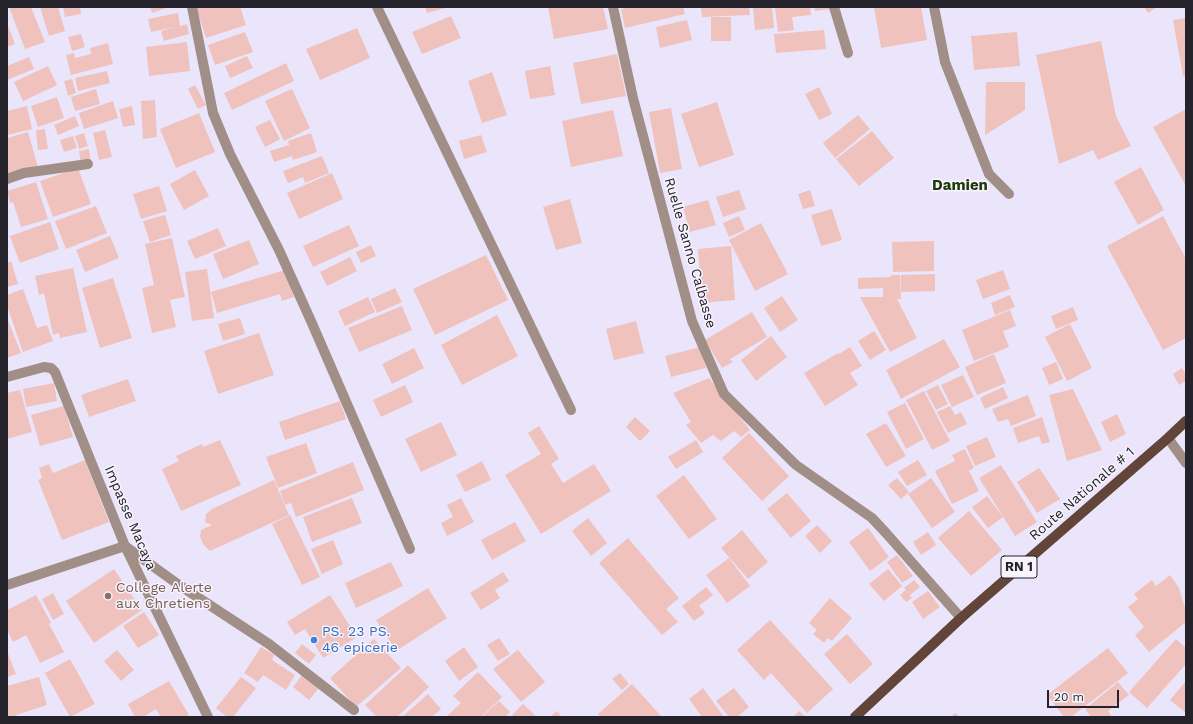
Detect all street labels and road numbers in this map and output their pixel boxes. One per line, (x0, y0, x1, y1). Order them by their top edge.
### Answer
street label: Ruelle Sanno Calbasse (660, 176, 720, 330)
street label: Route Nationale # 1 (1026, 444, 1138, 544)
street label: Impasse Macaya (100, 463, 160, 573)
road number: RN 1 (1001, 556, 1037, 578)

